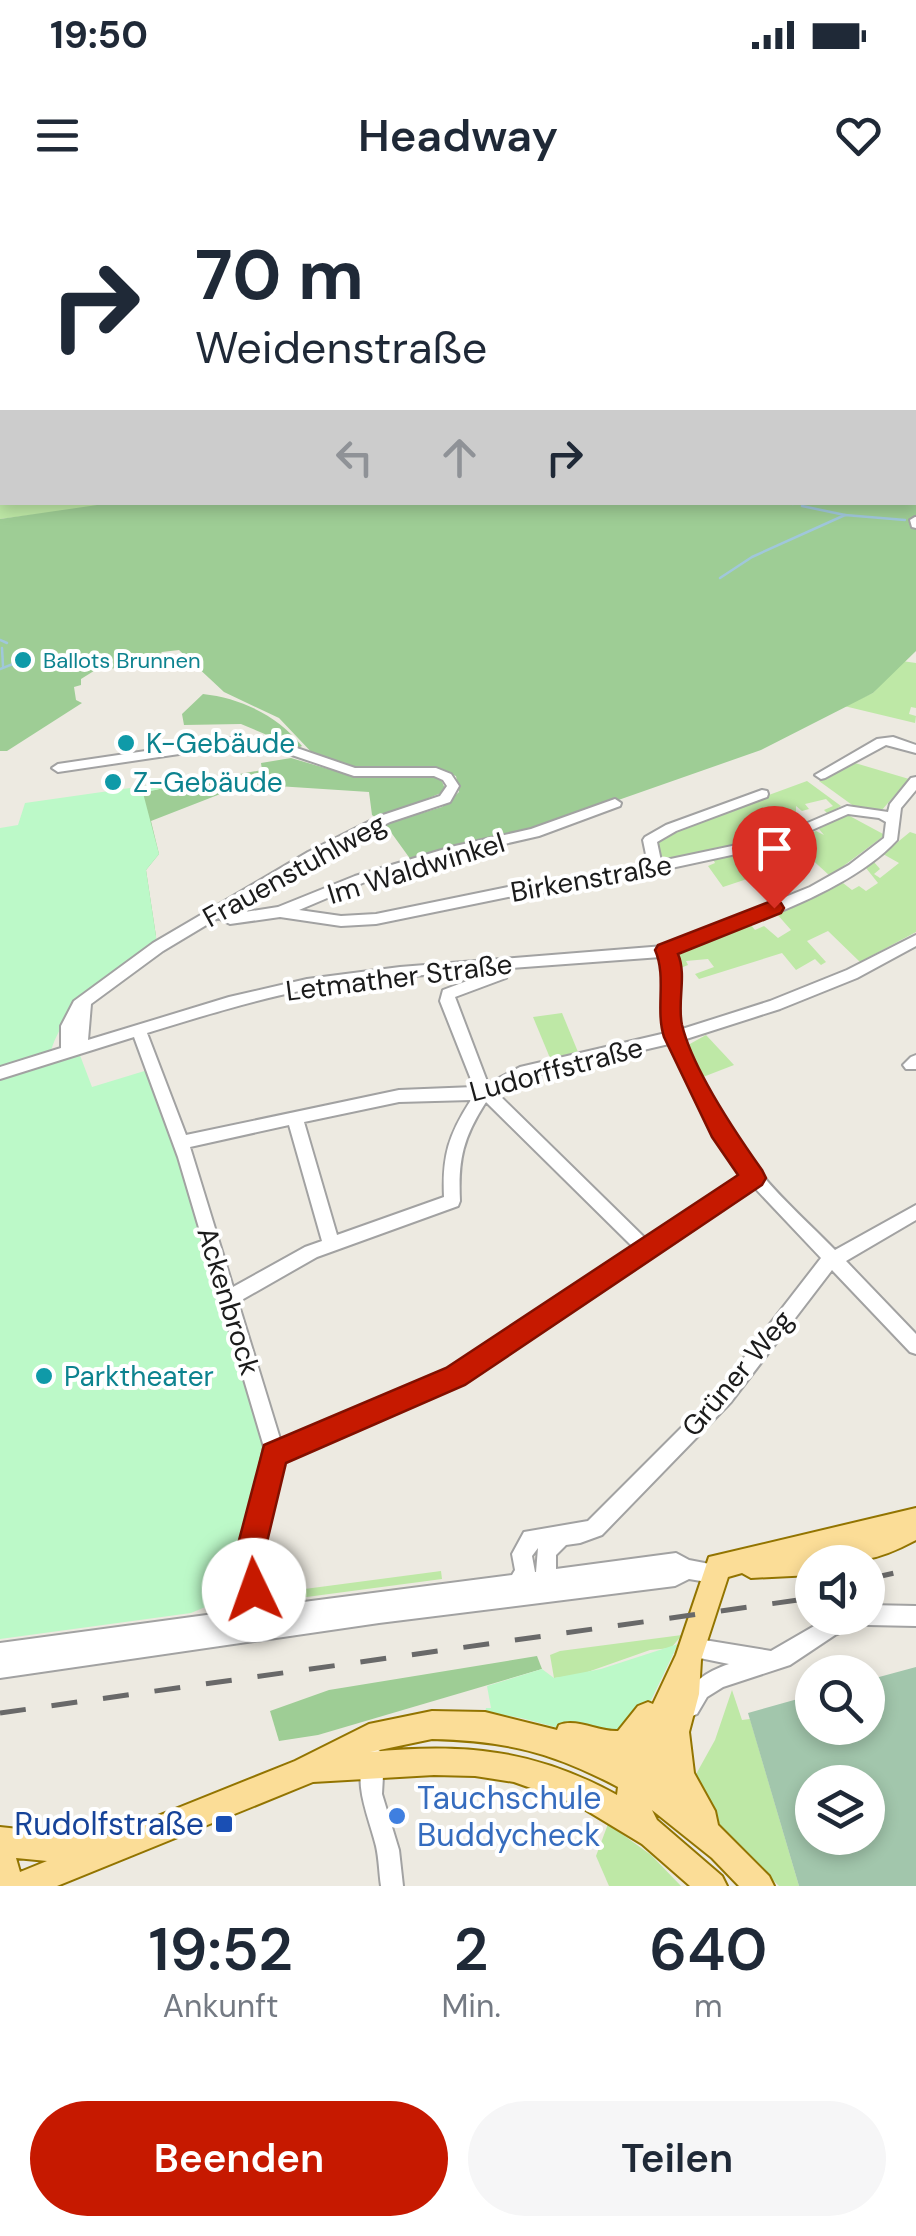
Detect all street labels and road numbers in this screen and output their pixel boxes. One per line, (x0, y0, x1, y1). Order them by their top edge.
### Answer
street label: Frauenstuhlweg (196, 805, 392, 936)
street label: Im Waldwinkel (323, 824, 509, 913)
street label: Birkenstraße (508, 846, 675, 911)
street label: Letmather Straße (284, 945, 514, 1010)
street label: Ludorffstraße (465, 1029, 647, 1110)
street label: Ackenbrock (188, 1223, 269, 1380)
street label: Grüner Weg (674, 1302, 801, 1444)

